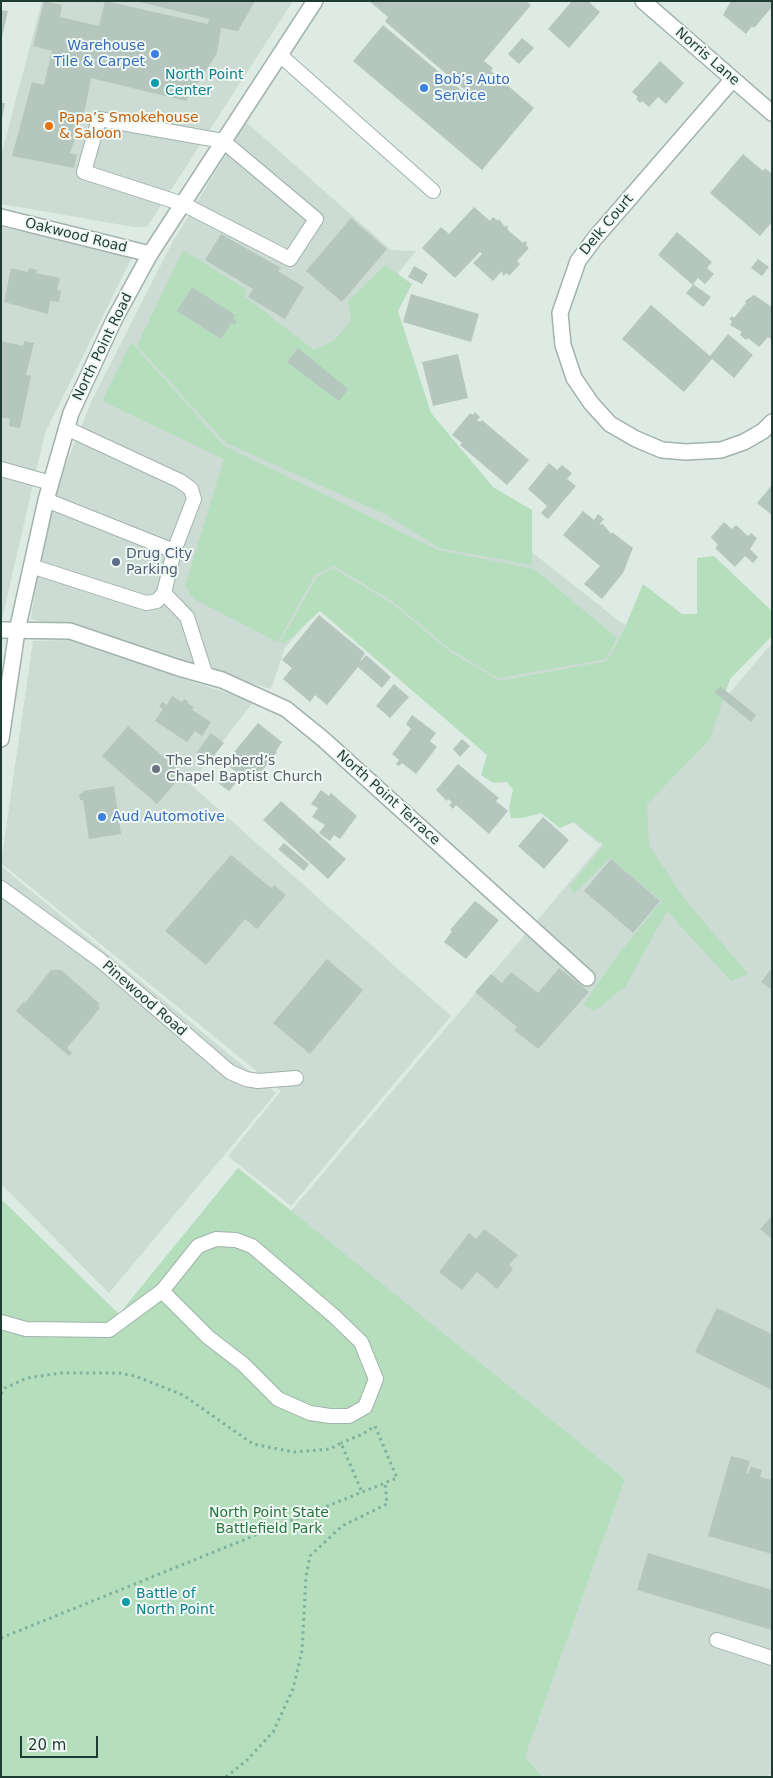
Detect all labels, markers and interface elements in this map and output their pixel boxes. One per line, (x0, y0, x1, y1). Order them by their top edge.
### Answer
street label: Norris Lane (671, 24, 743, 90)
place label: Warehouse Tile & Carpet (54, 38, 145, 70)
marker: Warehouse Tile & Carpet (149, 48, 161, 60)
place label: North Point Center (165, 67, 243, 100)
place label: Bob’s Auto Service (434, 72, 510, 104)
marker: North Point Center (149, 77, 161, 89)
marker: Bob’s Auto Service (418, 82, 430, 94)
place label: Papa’s Smokehouse & Saloon (59, 110, 199, 142)
marker: Papa’s Smokehouse & Saloon (43, 120, 55, 132)
street label: Delk Court (577, 191, 637, 259)
street label: Oakwood Road (23, 215, 129, 257)
street label: North Point Road (70, 290, 136, 404)
place label: Drug City Parking (126, 546, 192, 578)
marker: Drug City Parking (110, 556, 122, 568)
street label: North Point Terrace (333, 747, 443, 849)
place label: The Shepherd’s Chapel Baptist Church (166, 753, 322, 786)
marker: The Shepherd’s Chapel Baptist Church (150, 763, 162, 775)
place label: Aud Automotive (112, 809, 225, 825)
marker: Aud Automotive (96, 811, 108, 823)
street label: Pinewood Road (98, 958, 190, 1040)
park label: North Point State Battlefield Park (209, 1505, 329, 1538)
place label: Battle of North Point (136, 1586, 214, 1618)
marker: Battle of North Point (120, 1596, 132, 1608)
scale bar (22, 1726, 100, 1758)
text: 20 m (28, 1736, 66, 1754)

